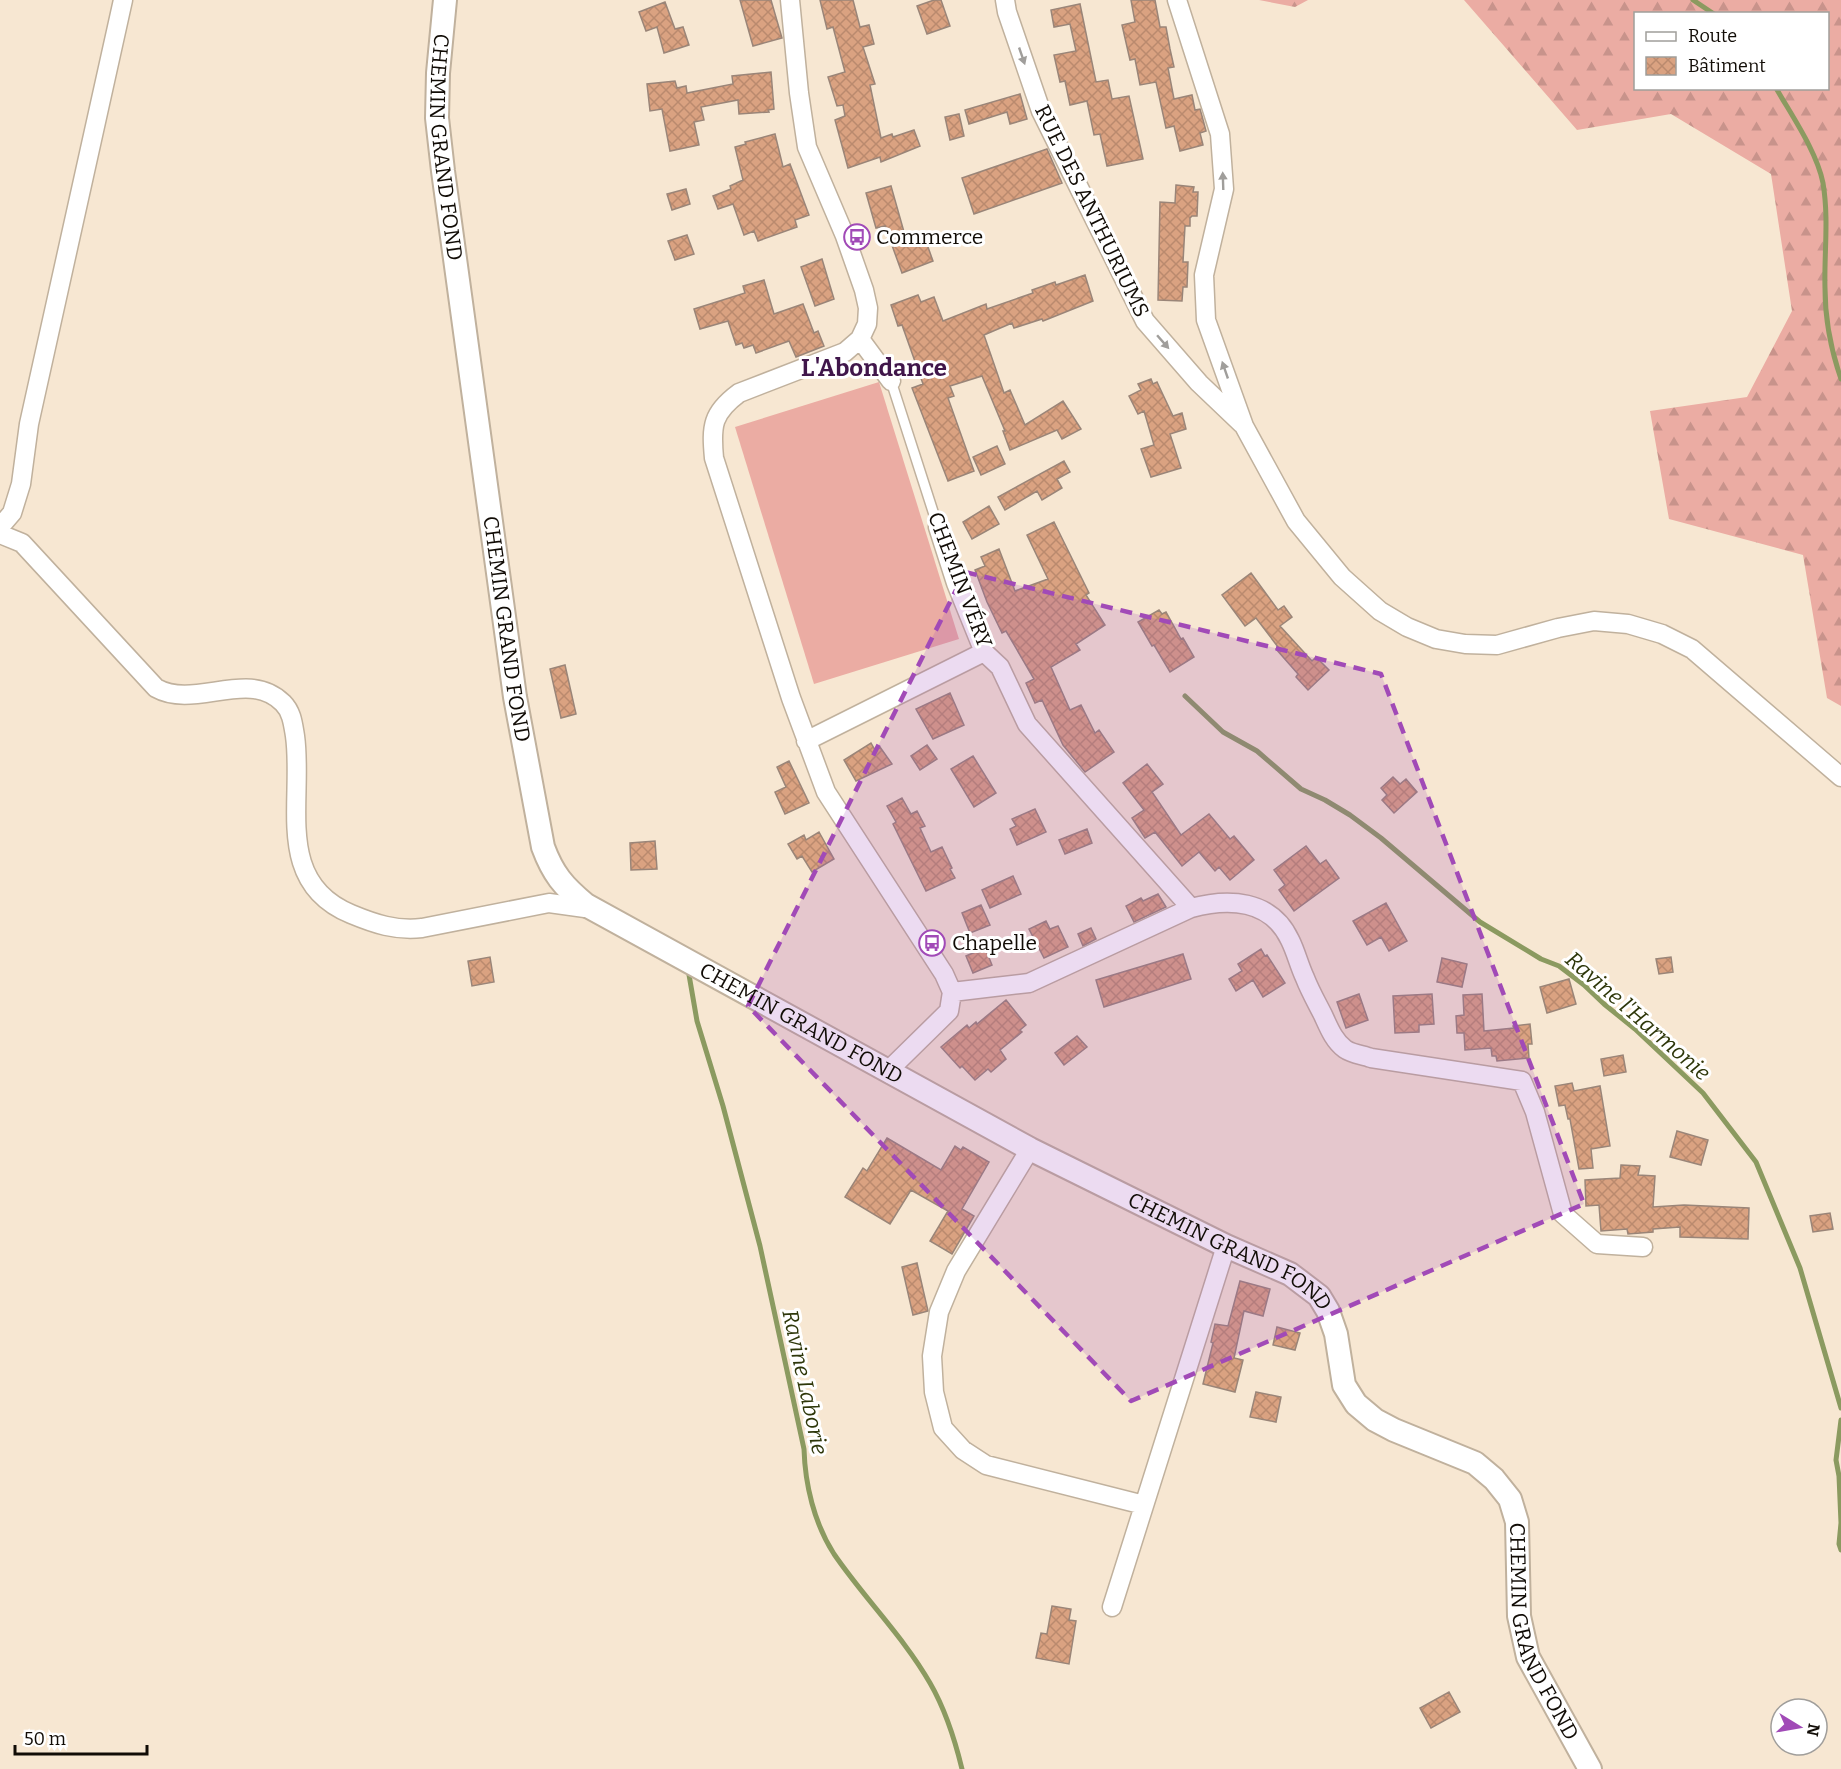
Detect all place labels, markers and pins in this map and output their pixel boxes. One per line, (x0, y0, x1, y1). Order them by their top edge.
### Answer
bus stop icon: Commerce (842, 222, 872, 252)
place label: Commerce (876, 224, 983, 250)
bus stop icon: Chapelle (917, 928, 947, 958)
place label: Chapelle (952, 930, 1037, 956)

